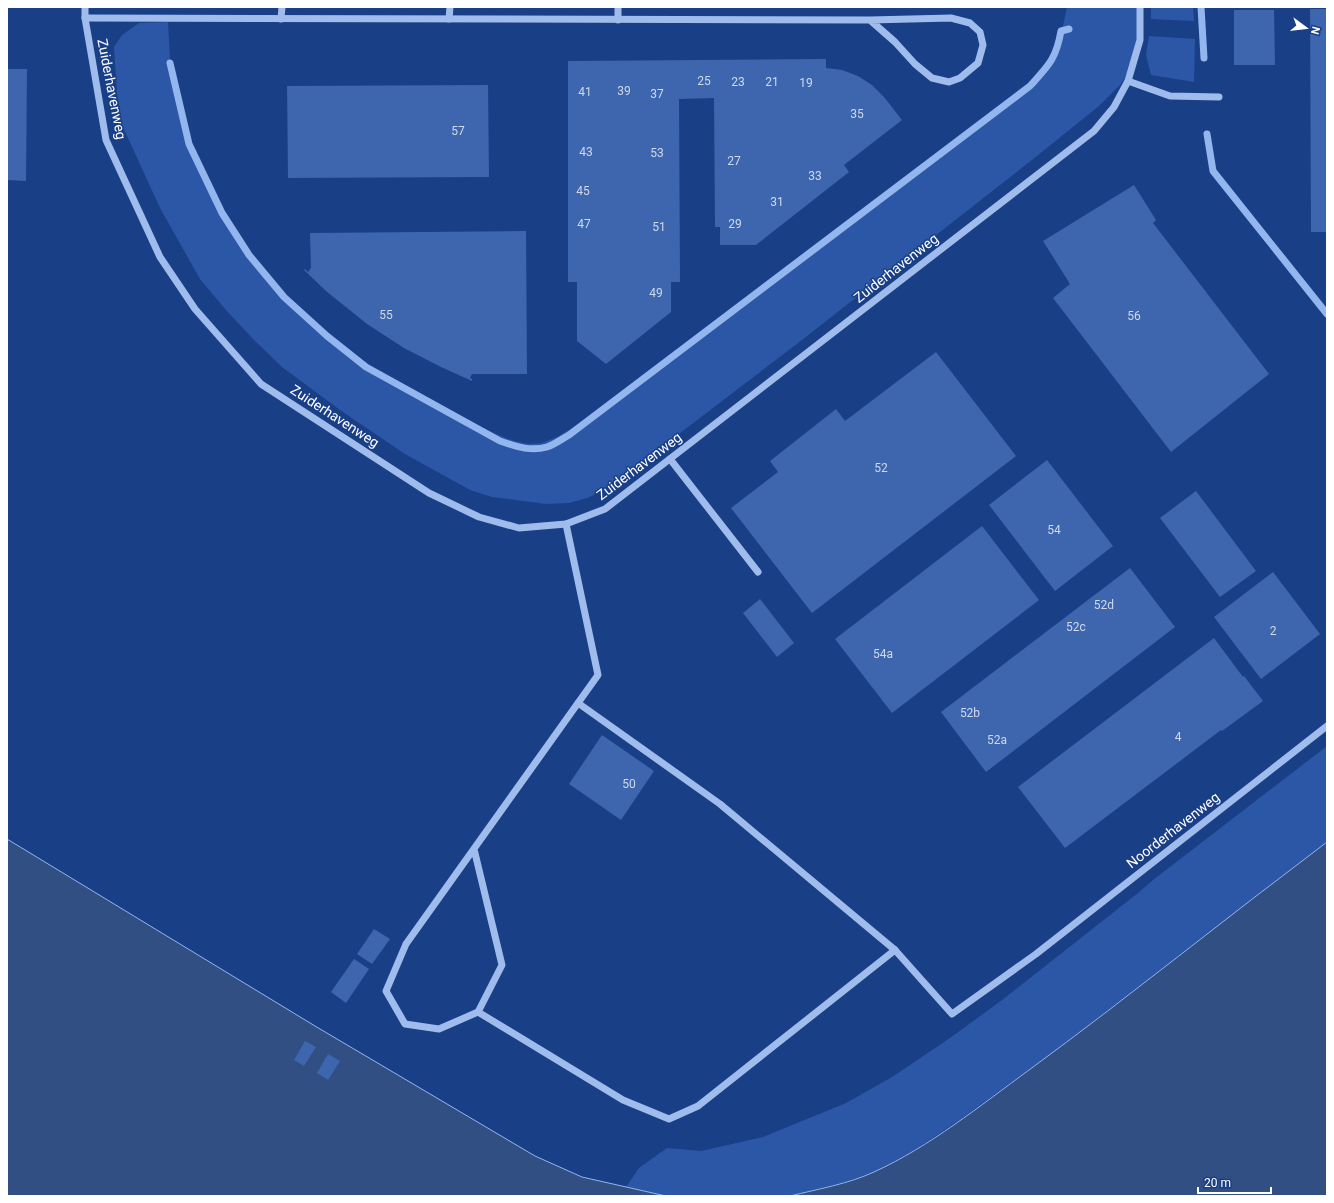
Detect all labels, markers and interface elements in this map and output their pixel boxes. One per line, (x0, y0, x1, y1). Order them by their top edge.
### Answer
north arrow (1286, 8, 1326, 48)
text: N (1308, 25, 1322, 36)
street label: Zuiderhavenweg (94, 37, 130, 141)
house number: 25 (697, 74, 711, 88)
house number: 23 (731, 75, 745, 89)
house number: 21 (765, 75, 779, 89)
house number: 19 (799, 76, 813, 90)
house number: 39 (617, 84, 631, 98)
house number: 41 (578, 85, 592, 99)
house number: 37 (650, 87, 664, 101)
house number: 35 (850, 107, 864, 121)
house number: 57 (451, 124, 465, 138)
house number: 43 (579, 145, 593, 159)
house number: 53 (650, 146, 664, 160)
house number: 27 (727, 154, 741, 168)
house number: 33 (808, 169, 822, 183)
house number: 45 (576, 184, 590, 198)
house number: 31 (770, 195, 784, 209)
house number: 47 (577, 217, 591, 231)
house number: 29 (728, 217, 742, 231)
house number: 51 (652, 220, 666, 234)
street label: Zuiderhavenweg (851, 230, 941, 306)
house number: 49 (649, 286, 663, 300)
house number: 55 (379, 308, 393, 322)
house number: 56 (1127, 309, 1141, 323)
street label: Zuiderhavenweg (288, 381, 382, 451)
street label: Zuiderhavenweg (593, 429, 685, 503)
house number: 52 (874, 461, 888, 475)
house number: 54 (1047, 523, 1061, 537)
house number: 52d (1094, 598, 1114, 612)
house number: 52c (1066, 620, 1086, 634)
house number: 2 (1270, 624, 1277, 638)
house number: 54a (873, 647, 893, 661)
house number: 52b (960, 706, 980, 720)
house number: 4 (1175, 730, 1182, 744)
house number: 52a (987, 733, 1007, 747)
house number: 50 (622, 777, 636, 791)
street label: Noorderhavenweg (1123, 789, 1223, 871)
scale bar (1198, 1169, 1271, 1195)
text: 20 m (1204, 1176, 1231, 1190)

